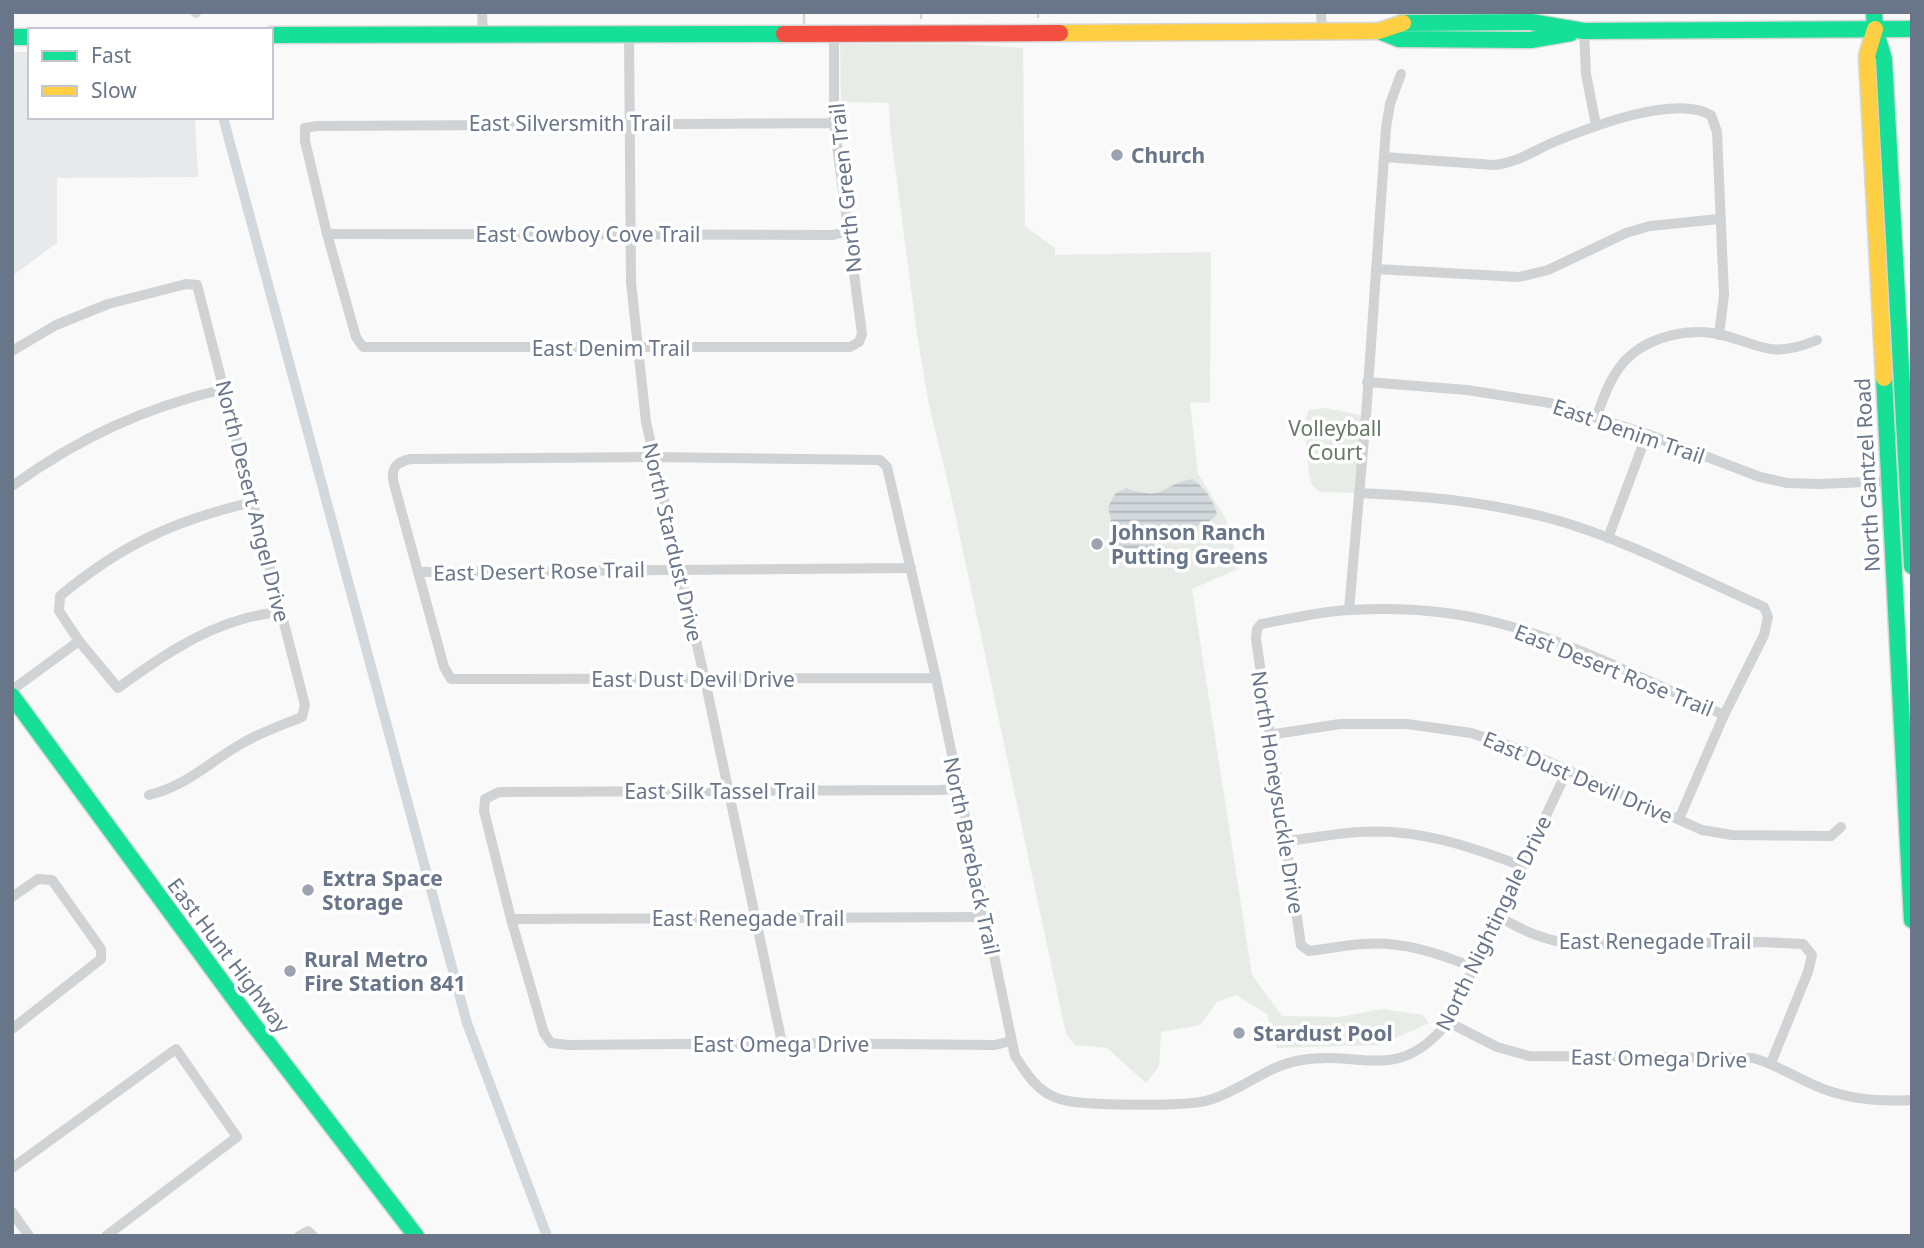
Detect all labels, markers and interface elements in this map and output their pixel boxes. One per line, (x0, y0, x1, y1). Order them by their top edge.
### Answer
legend (28, 28, 273, 119)
text: Fast (91, 41, 132, 69)
text: Slow (91, 76, 137, 104)
street label: North Green Trail (822, 102, 868, 274)
street label: East Silversmith Trail (469, 109, 671, 137)
place label: Church (1131, 141, 1205, 169)
marker: Church (1109, 147, 1125, 163)
street label: East Cowboy Cove Trail (475, 220, 701, 248)
street label: East Denim Trail (532, 334, 690, 362)
street label: North Desert Angel Drive (209, 377, 297, 625)
street label: North Gantzel Road (1848, 377, 1886, 573)
street label: East Denim Trail (1549, 392, 1709, 470)
park label: Volleyball Court (1288, 414, 1382, 466)
street label: North Stardust Drive (636, 440, 710, 644)
place label: Johnson Ranch Putting Greens (1109, 518, 1268, 570)
marker: Johnson Ranch Putting Greens (1089, 536, 1105, 552)
street label: East Desert Rose Trail (433, 555, 645, 587)
street label: East Desert Rose Trail (1510, 617, 1718, 723)
street label: East Dust Devil Drive (591, 665, 795, 693)
street label: North Honeysuckle Drive (1245, 668, 1311, 916)
street label: East Dust Devil Drive (1479, 724, 1677, 830)
street label: North Bareback Trail (937, 754, 1007, 958)
street label: East Silk Tassel Trail (624, 777, 816, 805)
street label: North Nightingale Drive (1429, 811, 1557, 1035)
place label: Extra Space Storage (322, 864, 443, 916)
street label: East Hunt Highway (162, 872, 297, 1038)
marker: Extra Space Storage (300, 882, 316, 898)
street label: East Renegade Trail (652, 904, 844, 932)
street label: East Renegade Trail (1559, 927, 1751, 955)
place label: Rural Metro Fire Station 841 (304, 945, 466, 997)
marker: Rural Metro Fire Station 841 (282, 963, 298, 979)
place label: Stardust Pool (1253, 1019, 1393, 1047)
marker: Stardust Pool (1231, 1025, 1247, 1041)
street label: East Omega Drive (693, 1030, 869, 1058)
street label: East Omega Drive (1571, 1042, 1747, 1074)

